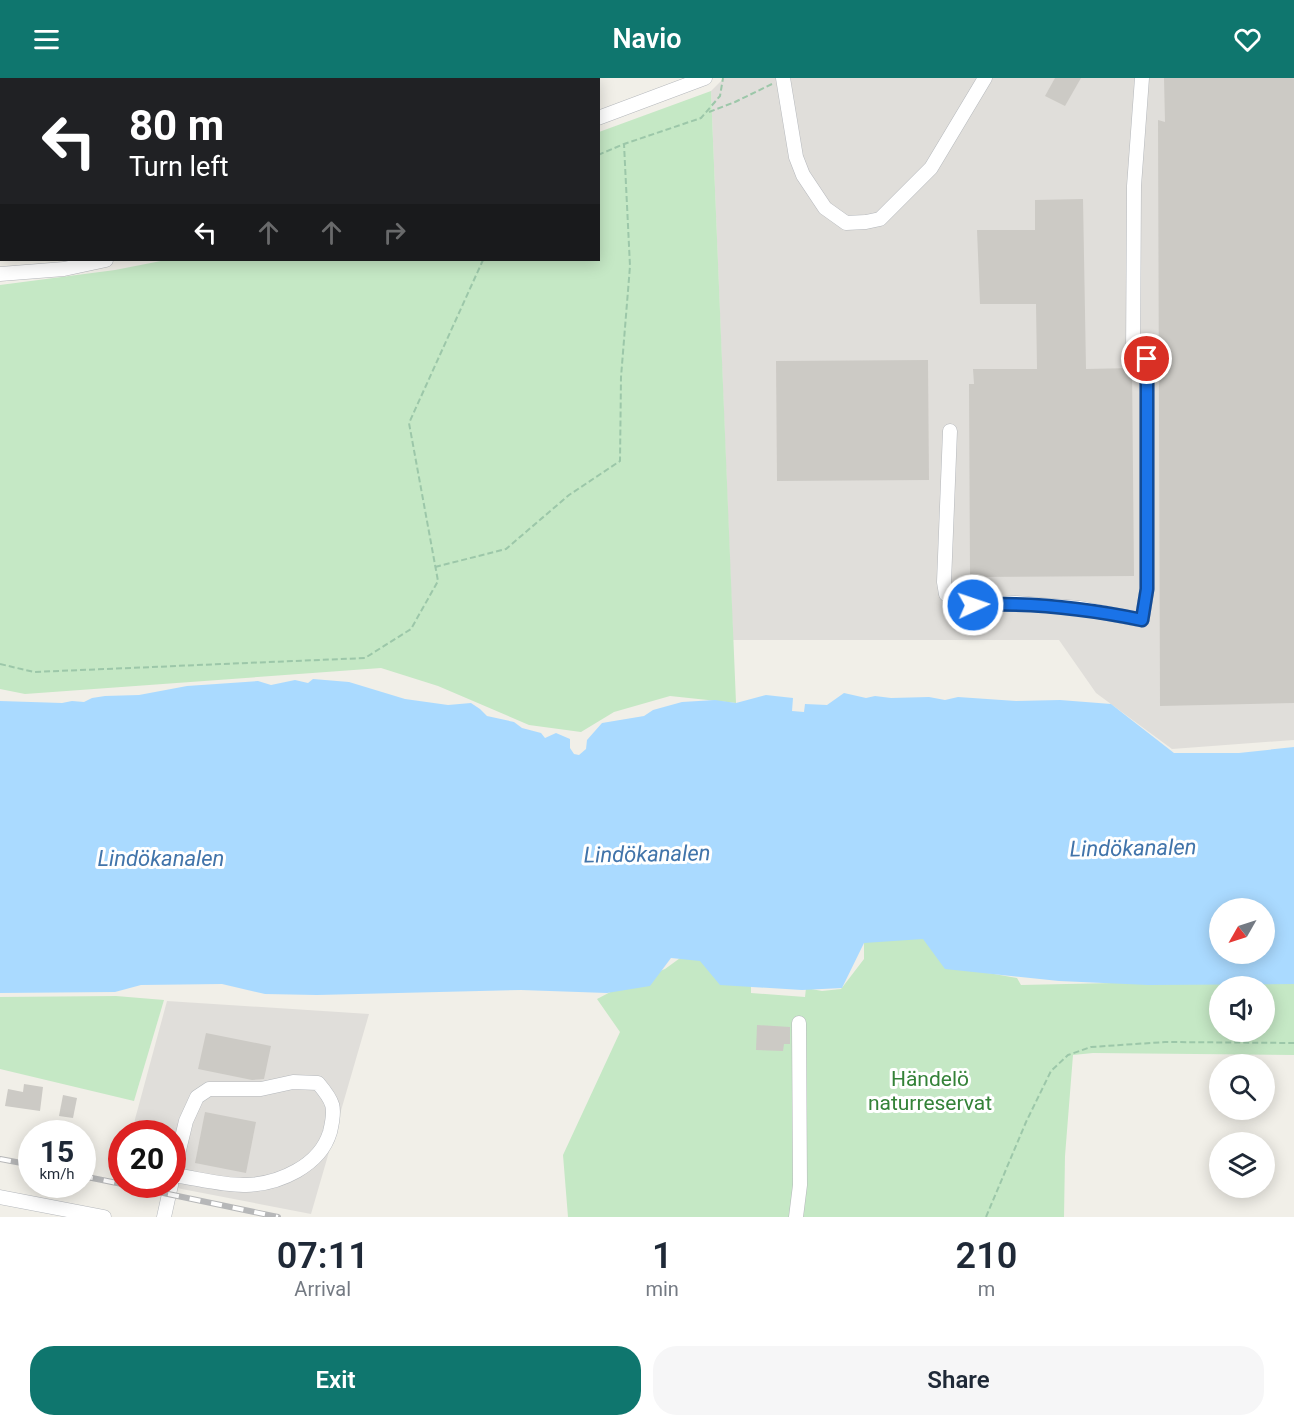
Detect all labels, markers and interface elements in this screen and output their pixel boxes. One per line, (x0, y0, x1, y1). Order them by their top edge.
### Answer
icon: menu (30, 23, 63, 56)
text: Navio (612, 23, 682, 55)
icon: heart (1231, 23, 1264, 56)
text: 80 m (129, 101, 224, 150)
icon: left (30, 102, 108, 180)
text: Turn left (129, 151, 229, 183)
icon: left (189, 216, 222, 249)
icon: ahead (252, 216, 285, 249)
icon: ahead (315, 216, 348, 249)
icon: right (378, 216, 411, 249)
pin (1121, 333, 1172, 384)
icon: arrive (1130, 342, 1163, 375)
position arrow (941, 573, 1005, 637)
water label: Lindökanalen (1069, 834, 1197, 862)
water label: Lindökanalen (583, 840, 711, 868)
water label: Lindökanalen (98, 846, 224, 871)
north arrow (1209, 898, 1275, 964)
map controls (1209, 898, 1275, 1198)
button: sound (1209, 976, 1275, 1042)
button: search (1209, 1054, 1275, 1120)
park label: Händelö naturreservat (868, 1067, 992, 1115)
speed limit sign: 20 (108, 1120, 186, 1198)
button: layers (1209, 1132, 1275, 1198)
text: 15 (40, 1134, 74, 1169)
text: km/h (39, 1165, 75, 1183)
text: 07:11 (277, 1235, 369, 1277)
text: 1 (652, 1235, 672, 1277)
text: 210 (956, 1235, 1017, 1277)
text: Arrival (294, 1277, 351, 1301)
text: min (645, 1277, 679, 1301)
text: m (978, 1277, 995, 1301)
button: Exit (30, 1346, 641, 1415)
button: Share (653, 1346, 1264, 1415)

